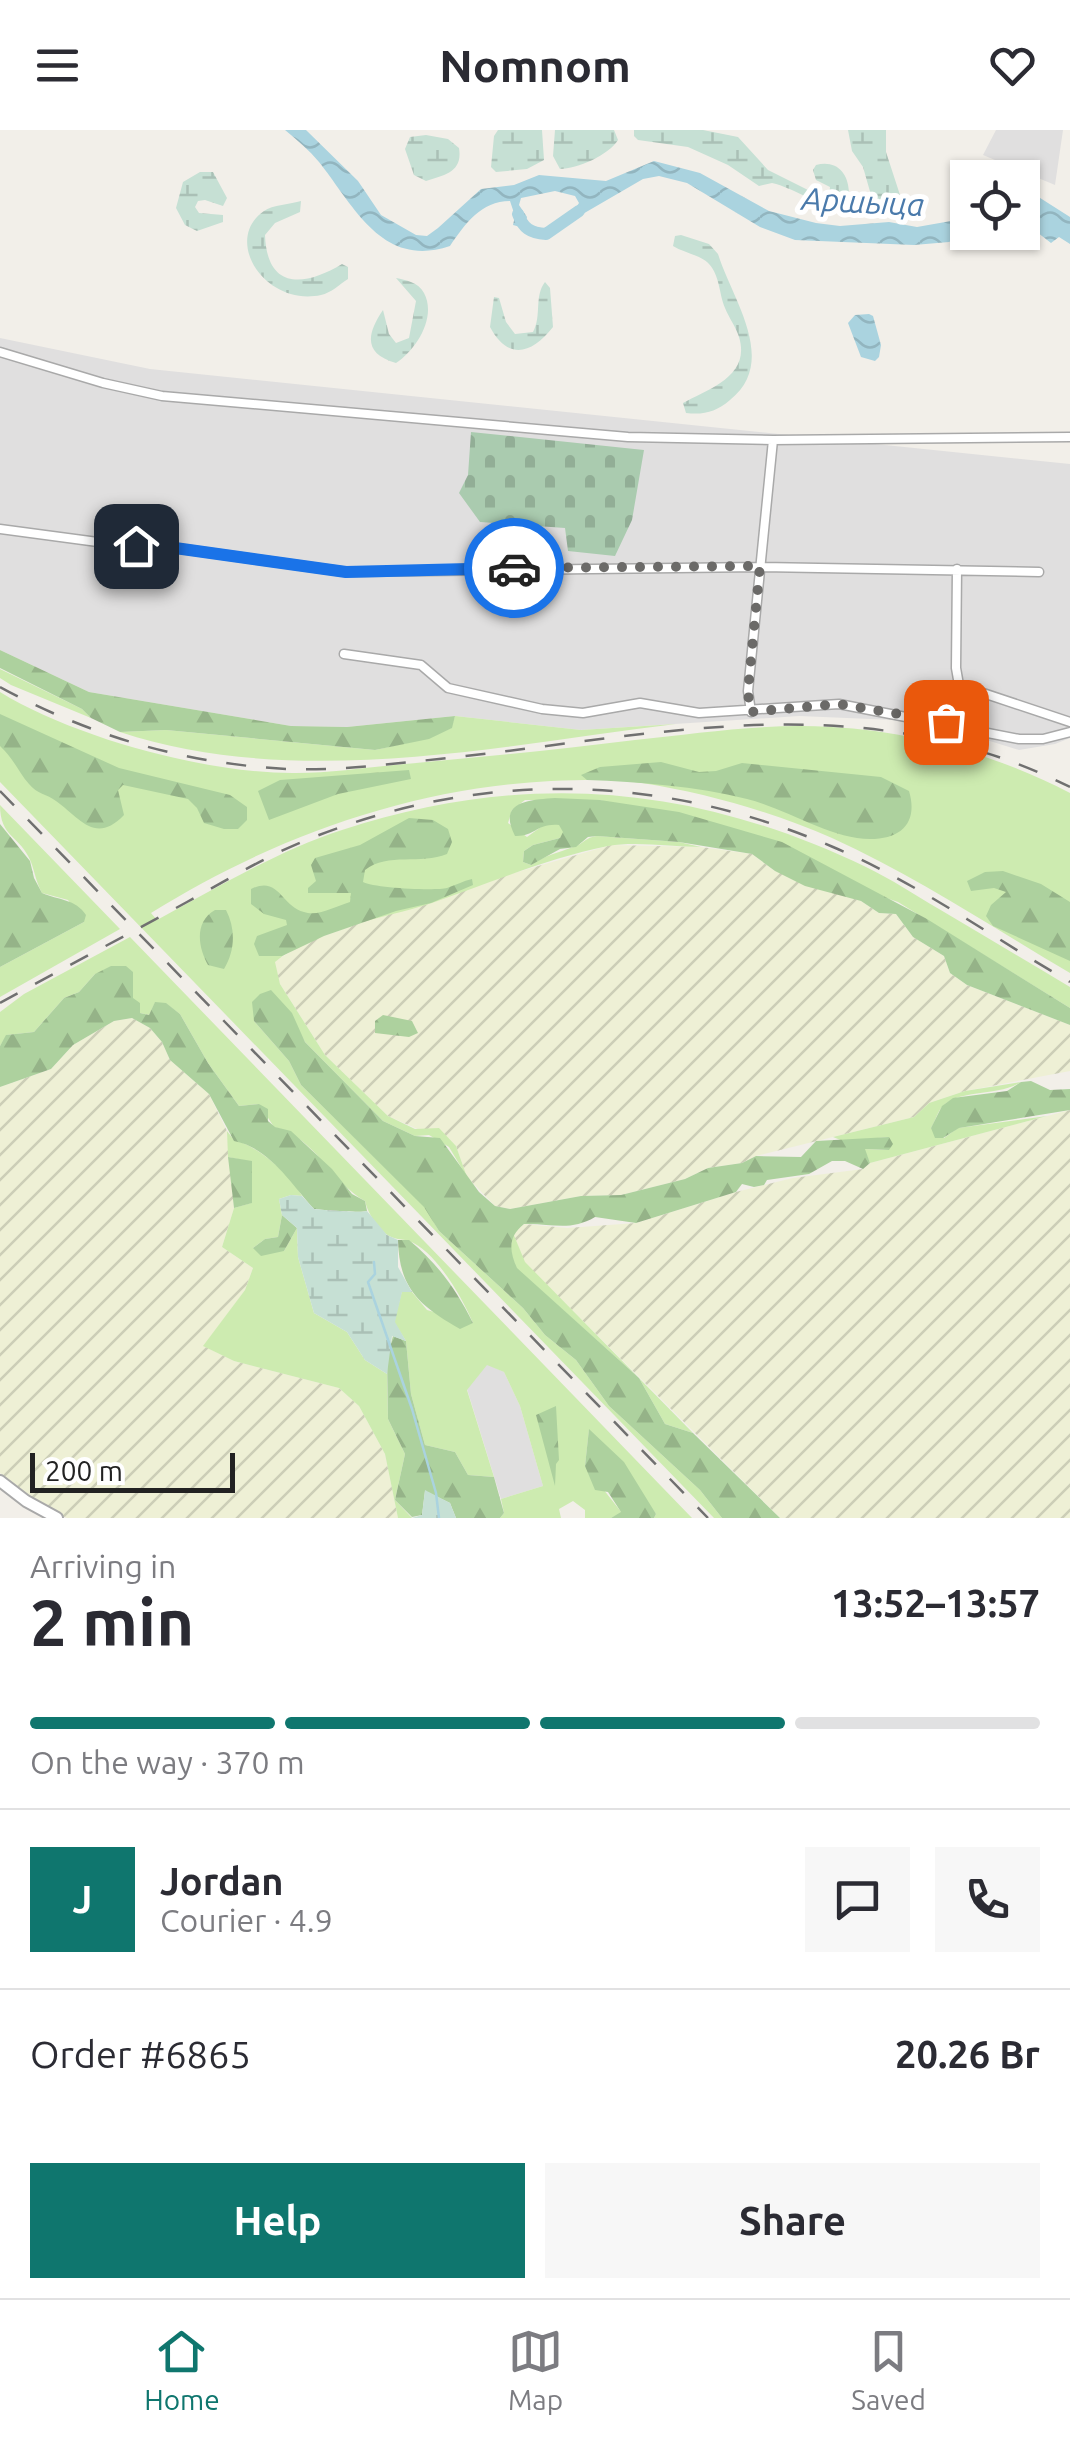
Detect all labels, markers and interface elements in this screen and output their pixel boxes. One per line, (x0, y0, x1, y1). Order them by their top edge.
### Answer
icon: menu (30, 38, 85, 93)
icon: heart (985, 38, 1040, 93)
text: Nomnom (439, 40, 631, 91)
map controls (950, 160, 1040, 250)
button: locate (950, 160, 1040, 250)
water label: Аршыца (799, 180, 925, 222)
pin (94, 504, 179, 589)
courier (464, 518, 564, 618)
icon: home (109, 519, 164, 574)
icon: car (487, 541, 542, 596)
pin (904, 680, 989, 765)
icon: bag (919, 695, 974, 750)
scale bar (30, 1448, 235, 1492)
text: 200 m (45, 1455, 123, 1486)
text: Arriving in (30, 1548, 176, 1584)
text: 13:52–13:57 (831, 1582, 1040, 1624)
text: 2 min (30, 1585, 194, 1658)
text: On the way · 370 m (30, 1744, 305, 1780)
button: chat (805, 1847, 910, 1952)
button: phone (935, 1847, 1040, 1952)
text: Jordan (160, 1860, 284, 1902)
text: J (73, 1878, 92, 1920)
text: Courier · 4.9 (160, 1902, 333, 1938)
text: Order #6865 (30, 2033, 251, 2075)
text: 20.26 Br (895, 2033, 1040, 2075)
button: Help (30, 2163, 525, 2278)
button: Share (545, 2163, 1040, 2278)
tab: Home (144, 2324, 220, 2415)
tab: Map (508, 2324, 563, 2415)
tab: Saved (851, 2324, 926, 2415)

